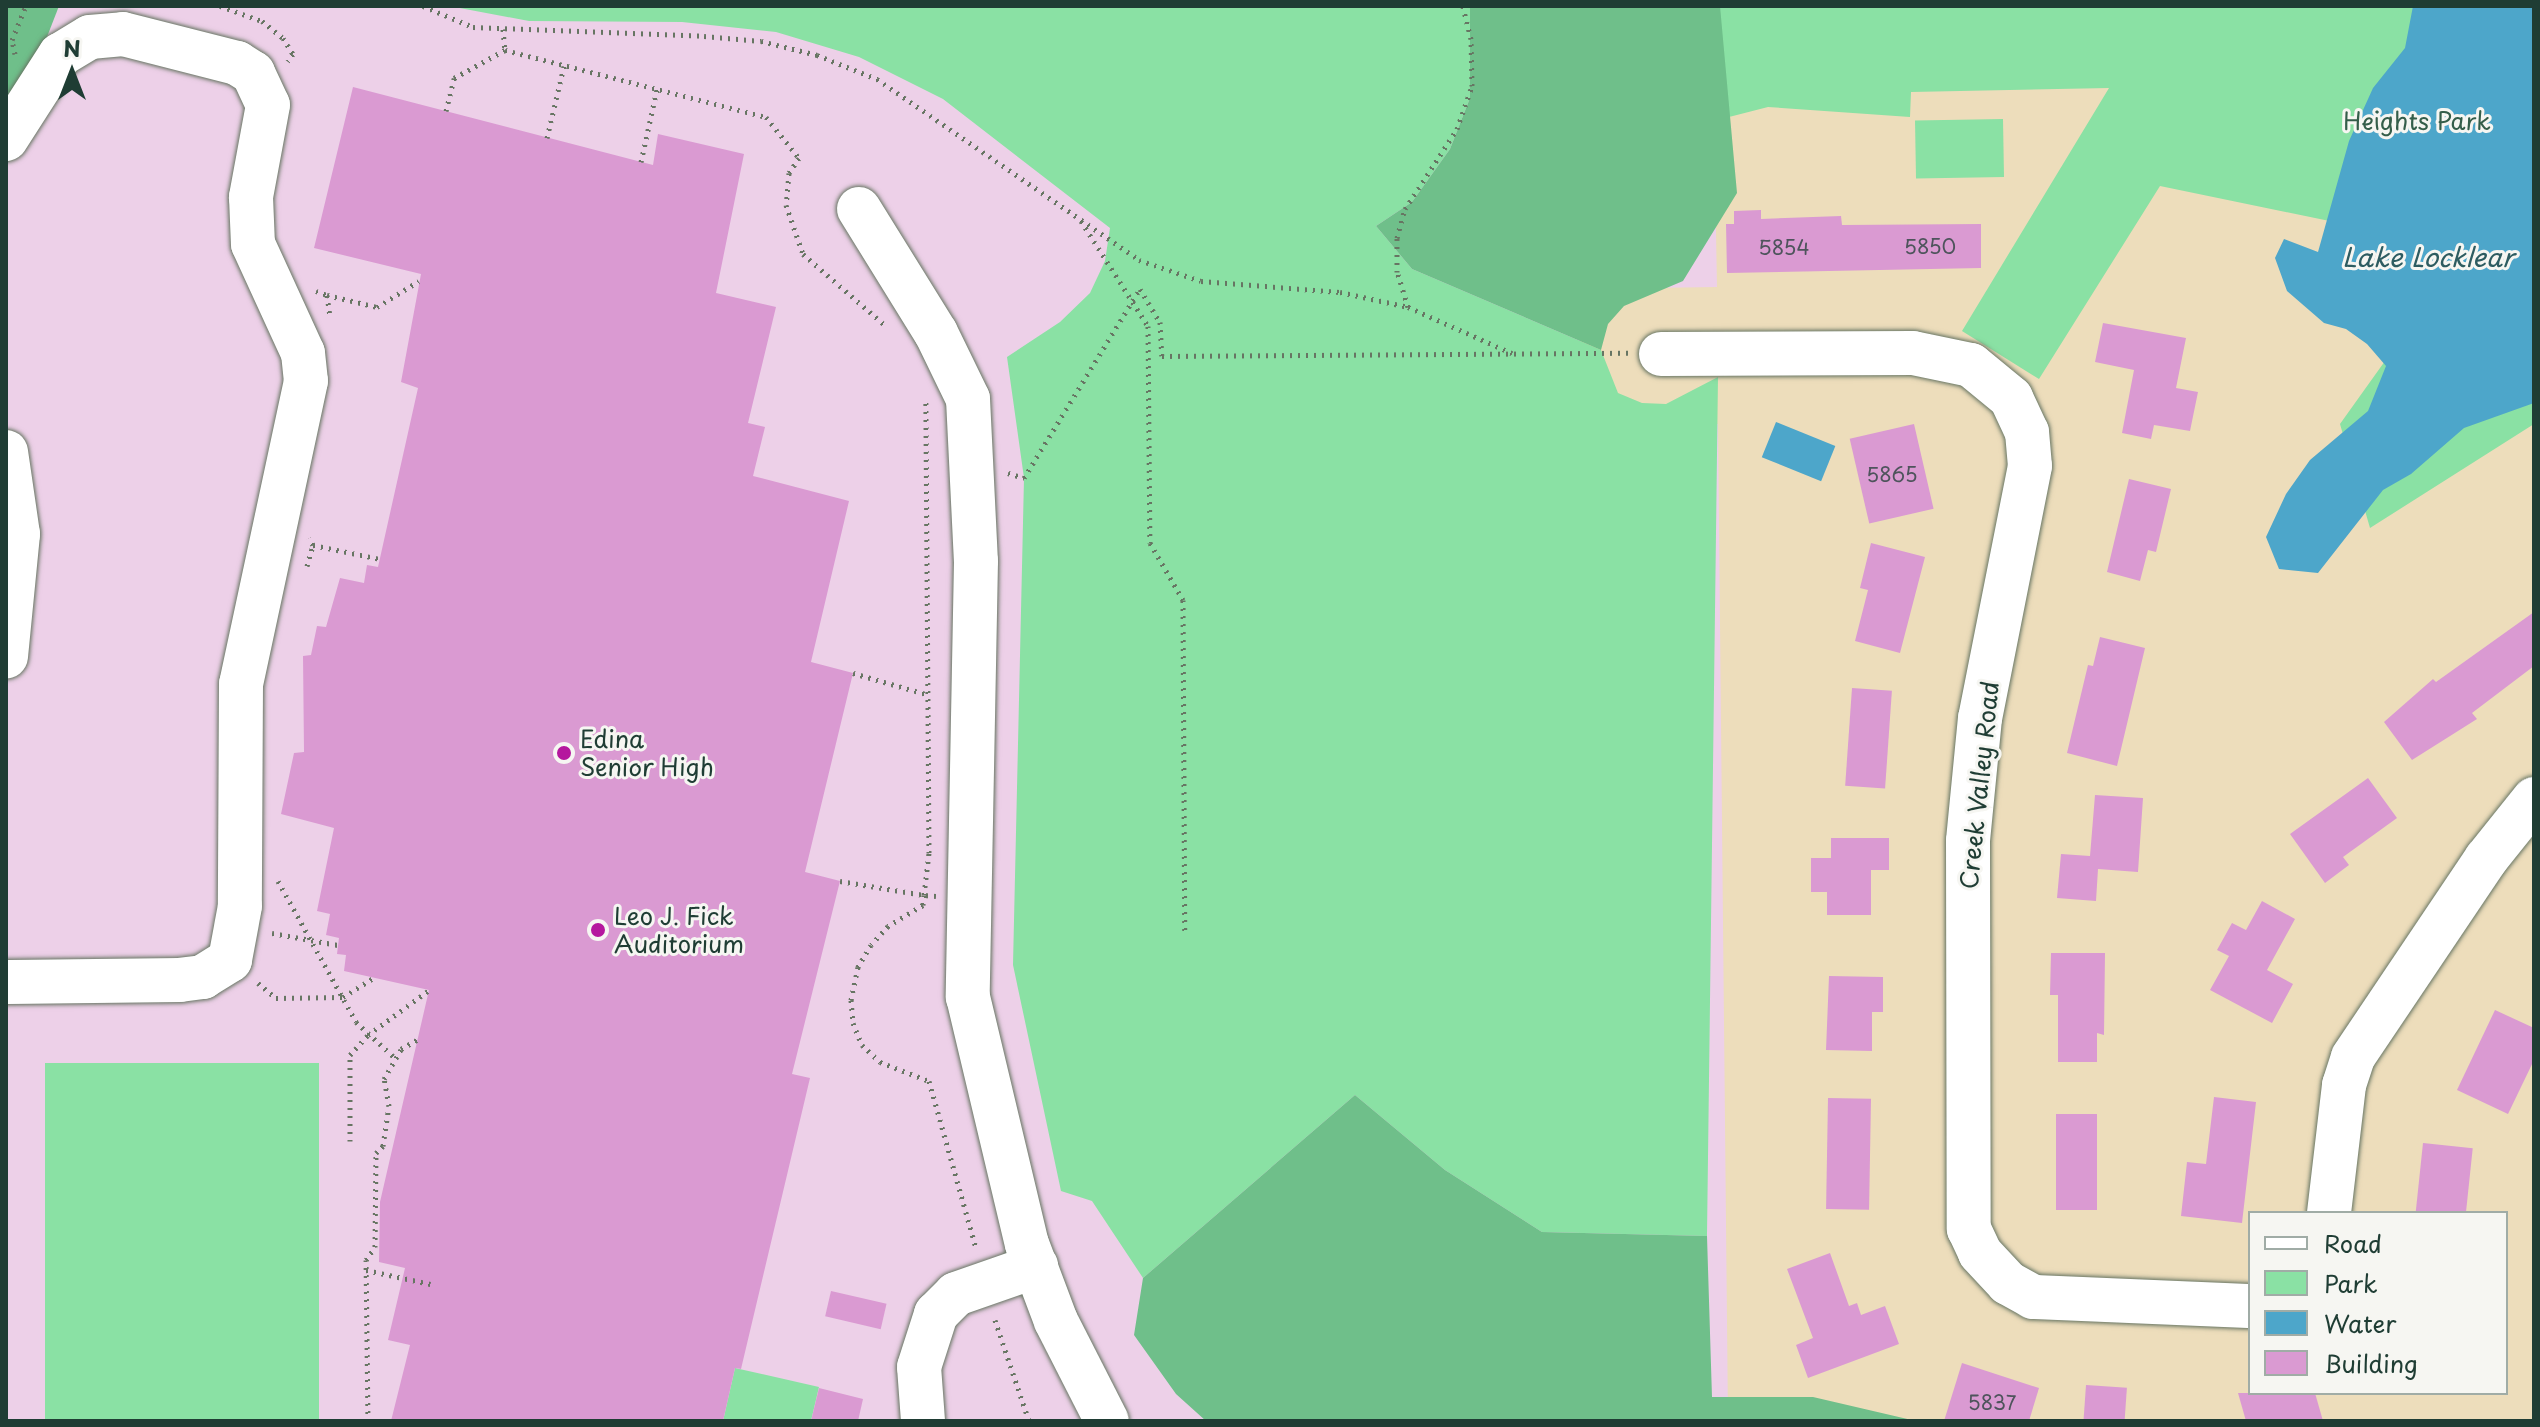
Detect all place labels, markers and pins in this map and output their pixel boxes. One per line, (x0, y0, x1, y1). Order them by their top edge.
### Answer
place label: Edina Senior High (580, 725, 714, 781)
marker: Edina Senior High (555, 744, 573, 762)
place label: Leo J. Fick Auditorium (614, 902, 744, 958)
marker: Leo J. Fick Auditorium (589, 921, 607, 939)

